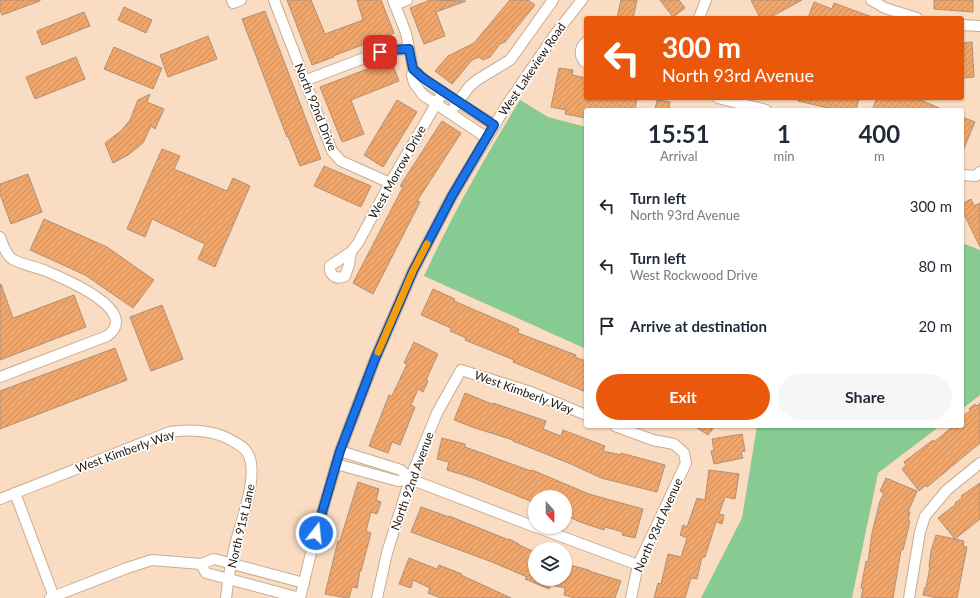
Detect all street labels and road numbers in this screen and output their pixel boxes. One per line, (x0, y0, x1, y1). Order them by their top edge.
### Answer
street label: West Lakeview Road (495, 20, 569, 118)
street label: North 92nd Drive (292, 61, 340, 153)
street label: West Morrow Drive (365, 123, 429, 221)
street label: West Kimberly Way (472, 367, 576, 417)
street label: West Kimberly Way (73, 426, 177, 476)
street label: North 92nd Avenue (387, 430, 437, 532)
street label: North 93rd Avenue (631, 476, 685, 574)
street label: North 91st Lane (224, 482, 258, 570)

